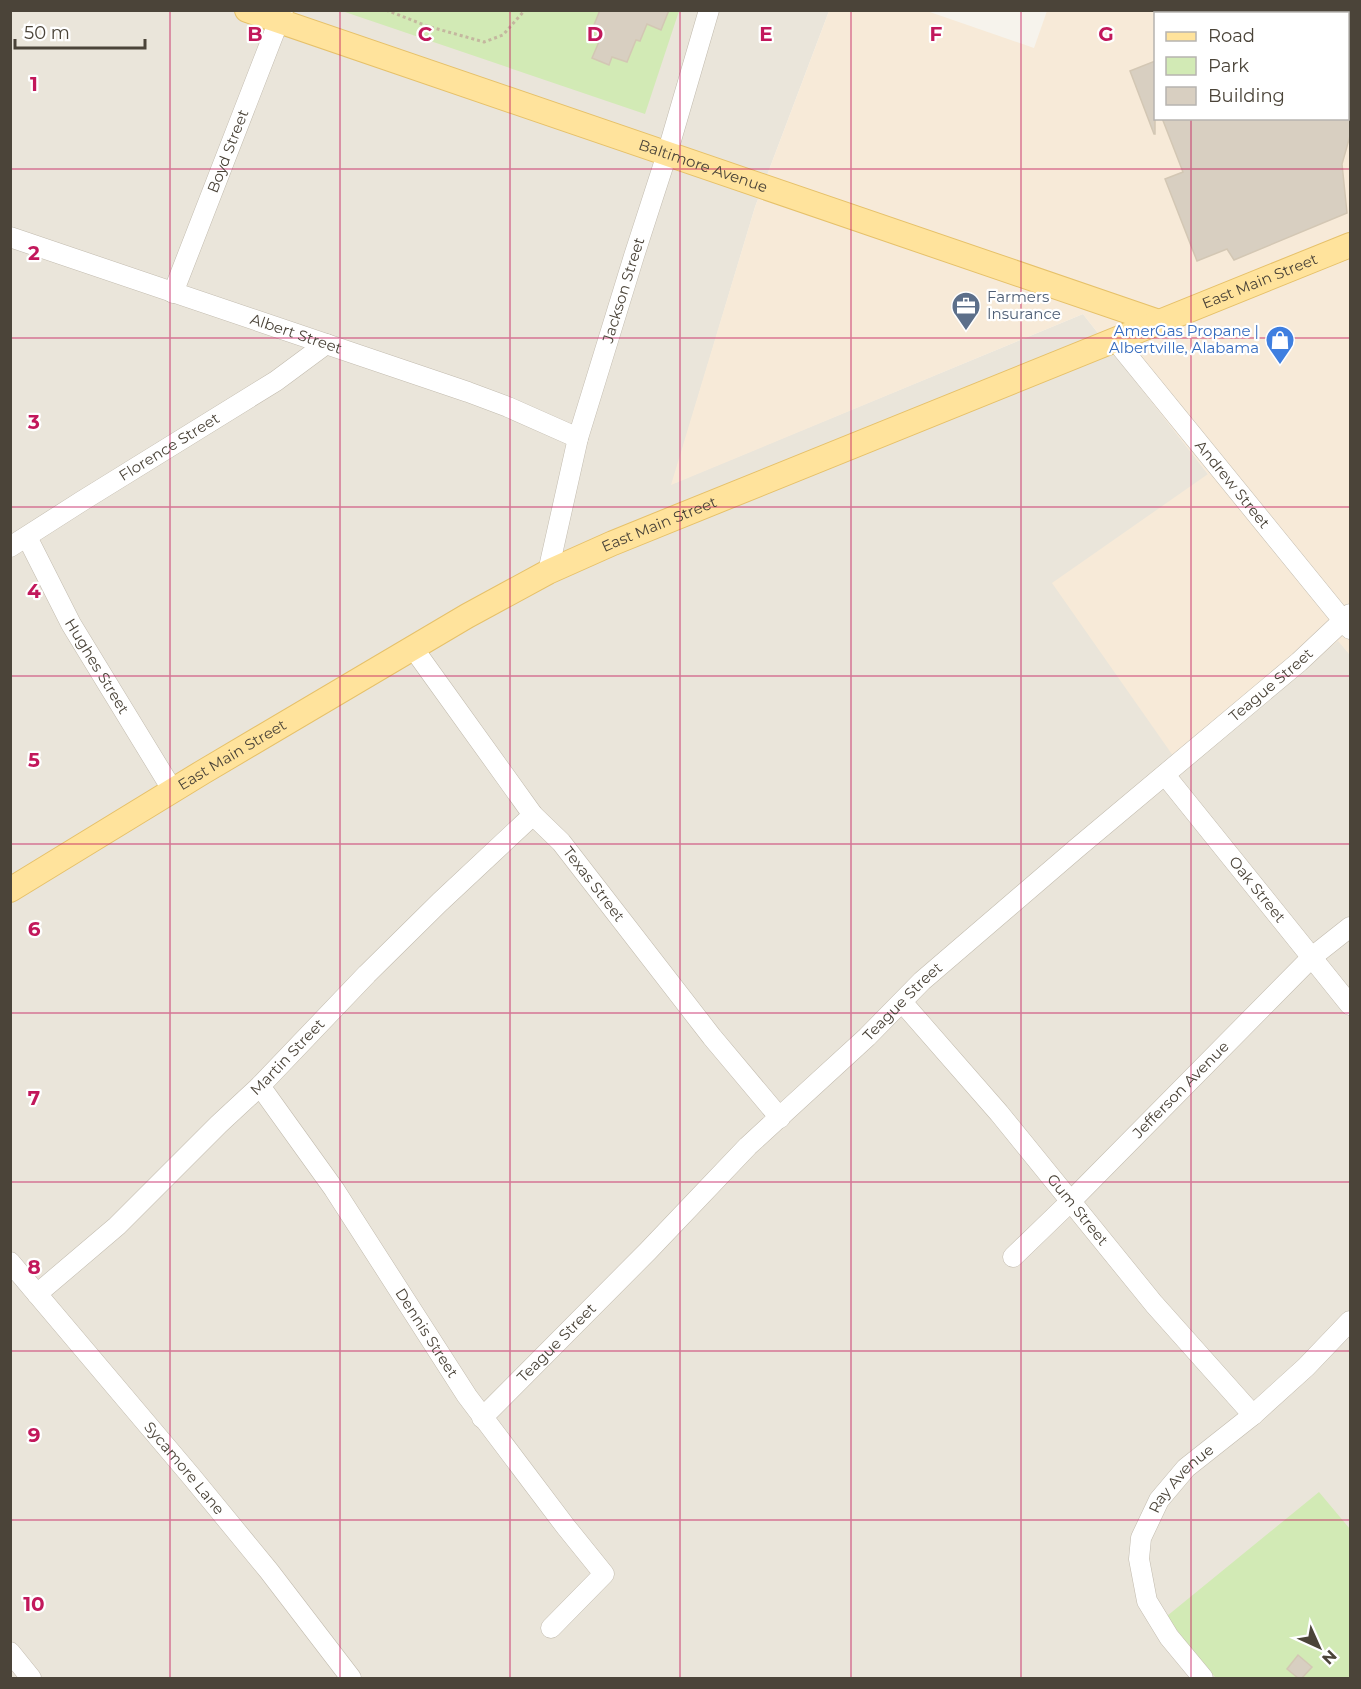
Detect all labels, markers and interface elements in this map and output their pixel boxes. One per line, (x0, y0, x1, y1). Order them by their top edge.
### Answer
scale bar (15, 12, 146, 50)
legend (1154, 12, 1349, 120)
text: 50 m (24, 22, 70, 44)
text: B (247, 22, 263, 46)
text: C (418, 22, 433, 46)
text: D (587, 22, 603, 46)
text: E (759, 22, 773, 46)
text: F (930, 22, 943, 46)
text: G (1098, 22, 1114, 46)
text: Road (1208, 25, 1255, 47)
text: Park (1208, 55, 1249, 77)
text: 1 (30, 72, 38, 96)
text: Building (1208, 85, 1285, 107)
street label: Boyd Street (203, 107, 252, 196)
street label: Baltimore Avenue (636, 135, 770, 196)
street label: Jackson Street (598, 235, 648, 346)
text: 2 (28, 241, 40, 265)
street label: East Main Street (1199, 249, 1320, 313)
place label: Farmers Insurance (987, 287, 1061, 323)
office icon: Farmers Insurance (950, 290, 982, 332)
street label: Albert Street (248, 309, 345, 358)
place label: AmerGas Propane | Albertville, Alabama (1109, 321, 1259, 357)
shop icon: AmerGas Propane | Albertville, Alabama (1264, 324, 1296, 366)
street label: Florence Street (115, 408, 223, 485)
text: 3 (27, 410, 40, 434)
street label: Andrew Street (1191, 436, 1274, 532)
street label: East Main Street (598, 492, 719, 556)
text: 4 (27, 579, 41, 603)
street label: Hughes Street (61, 615, 134, 717)
street label: Teague Street (1225, 644, 1317, 726)
street label: East Main Street (174, 715, 290, 794)
text: 5 (28, 748, 40, 772)
street label: Texas Street (559, 843, 629, 925)
street label: Oak Street (1225, 852, 1290, 926)
text: 6 (28, 917, 41, 941)
street label: Teague Street (858, 958, 946, 1045)
street label: Martin Street (246, 1014, 328, 1099)
street label: Jefferson Avenue (1128, 1037, 1233, 1143)
text: 7 (28, 1086, 40, 1110)
street label: Gum Street (1043, 1170, 1113, 1249)
text: 8 (27, 1255, 41, 1279)
street label: Dennis Street (391, 1285, 463, 1381)
street label: Teague Street (513, 1299, 600, 1386)
street label: Sycamore Lane (140, 1418, 229, 1518)
text: 9 (28, 1423, 40, 1447)
street label: Ray Avenue (1144, 1440, 1217, 1516)
text: 10 (23, 1592, 45, 1616)
north arrow (1289, 1617, 1349, 1677)
text: N (1318, 1646, 1341, 1669)

